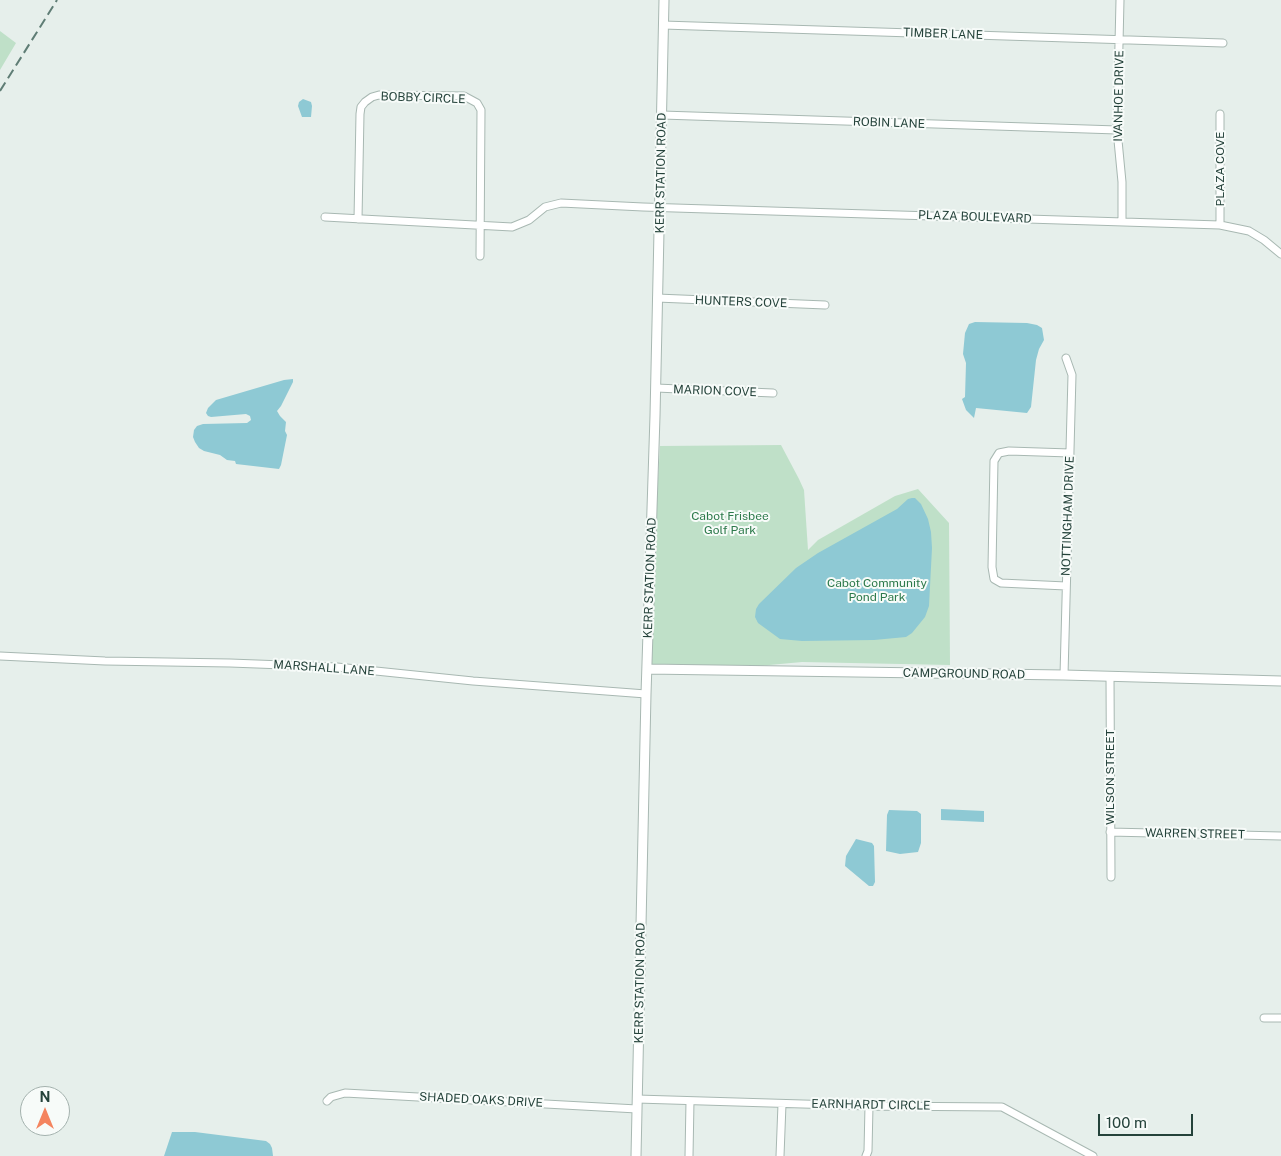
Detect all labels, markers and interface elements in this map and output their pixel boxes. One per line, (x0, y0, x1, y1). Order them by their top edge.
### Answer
street label: TIMBER LANE (903, 25, 983, 43)
street label: IVANHOE DRIVE (1111, 50, 1127, 142)
street label: BOBBY CIRCLE (380, 89, 466, 107)
street label: KERR STATION ROAD (653, 113, 669, 233)
street label: ROBIN LANE (853, 115, 925, 131)
street label: PLAZA COVE (1213, 132, 1227, 206)
street label: PLAZA BOULEVARD (918, 208, 1032, 226)
street label: HUNTERS COVE (695, 293, 787, 311)
street label: MARION COVE (673, 382, 757, 400)
street label: NOTTINGHAM DRIVE (1059, 456, 1077, 576)
park label: Cabot Frisbee Golf Park (691, 509, 769, 537)
street label: KERR STATION ROAD (641, 517, 659, 639)
park label: Cabot Community Pond Park (827, 576, 927, 604)
street label: MARSHALL LANE (273, 657, 375, 679)
street label: CAMPGROUND ROAD (903, 666, 1025, 682)
street label: WILSON STREET (1103, 729, 1117, 825)
street label: WARREN STREET (1145, 826, 1245, 842)
street label: KERR STATION ROAD (632, 923, 648, 1043)
north arrow (20, 1086, 70, 1136)
text: N (40, 1089, 50, 1105)
street label: SHADED OAKS DRIVE (419, 1090, 543, 1110)
street label: EARNHARDT CIRCLE (811, 1097, 931, 1113)
scale bar (1101, 1104, 1196, 1136)
text: 100 m (1106, 1114, 1147, 1131)

